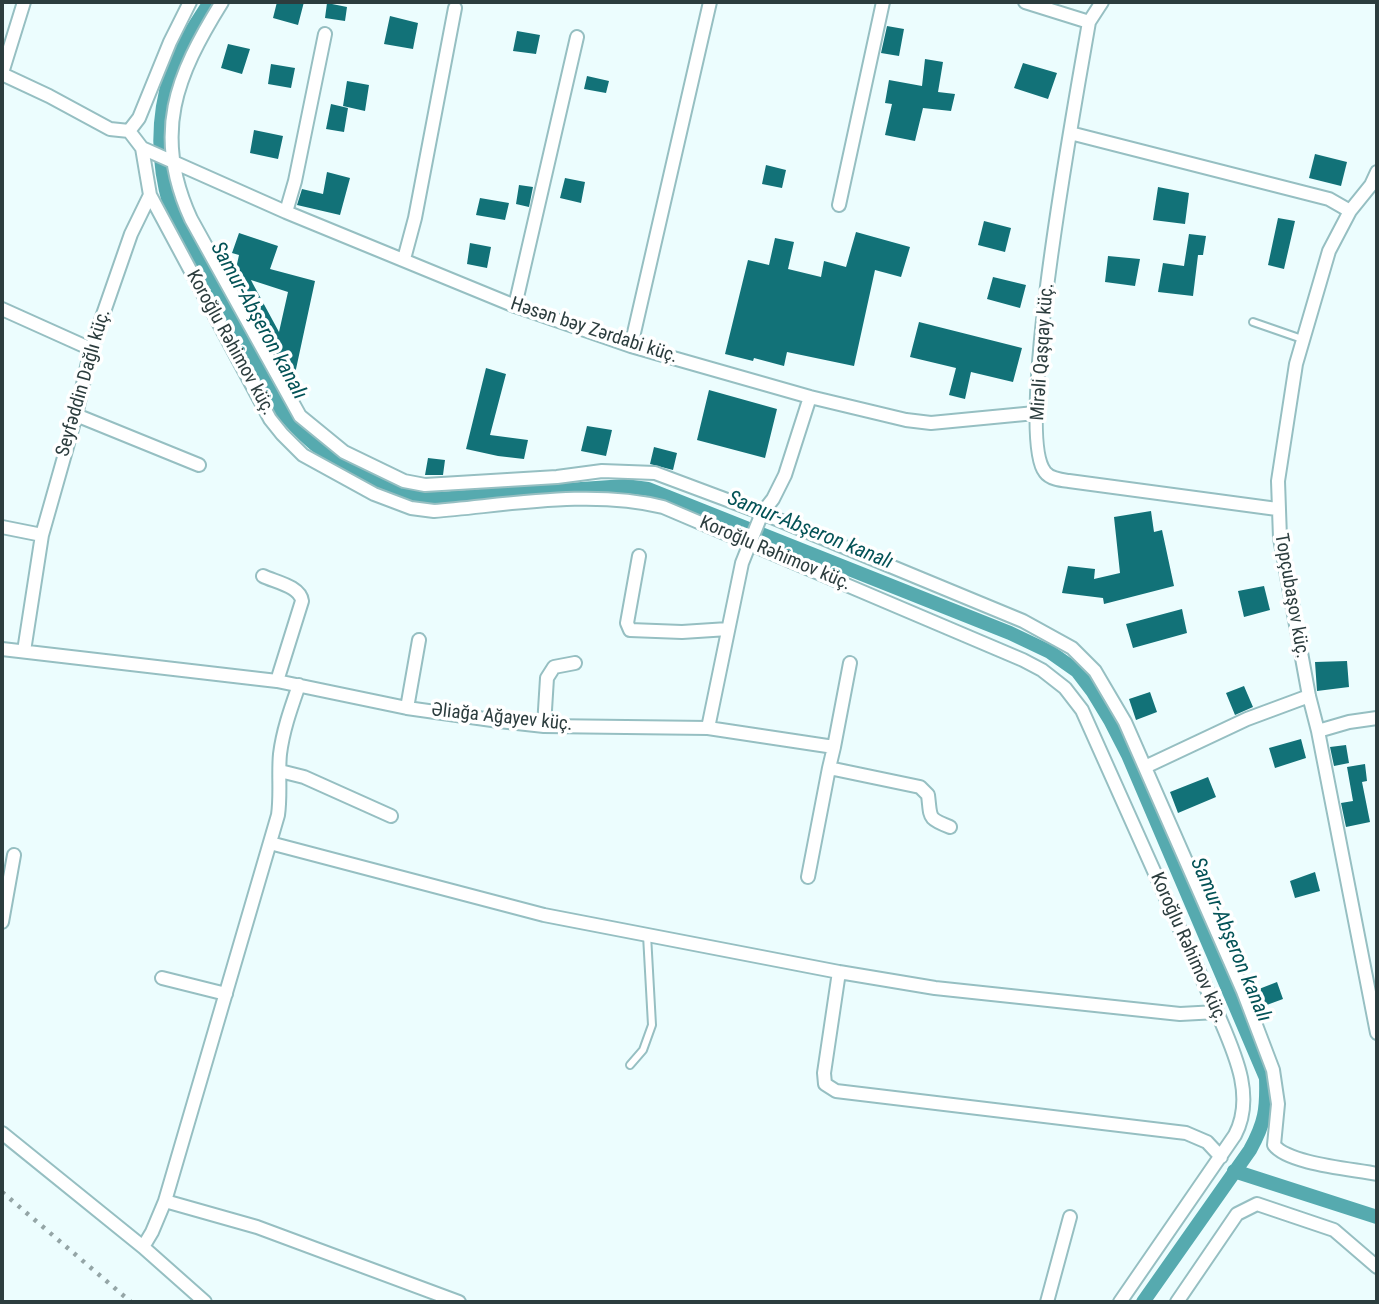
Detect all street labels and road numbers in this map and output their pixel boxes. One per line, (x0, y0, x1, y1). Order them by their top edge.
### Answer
street label: Koroğlu Rəhimov küç. (181, 267, 279, 419)
street label: Mirəli Qaşqay küç. (1027, 282, 1059, 422)
street label: Həsən bəy Zərdabi küç. (507, 293, 681, 369)
street label: Seyfəddin Dağlı küç. (52, 307, 116, 459)
street label: Koroğlu Rəhimov küç. (696, 512, 854, 596)
street label: Topçubaşov küç. (1269, 532, 1313, 660)
street label: Əliağa Ağayev küç. (430, 699, 574, 737)
street label: Koroğlu Rəhimov küç. (1145, 869, 1231, 1027)

